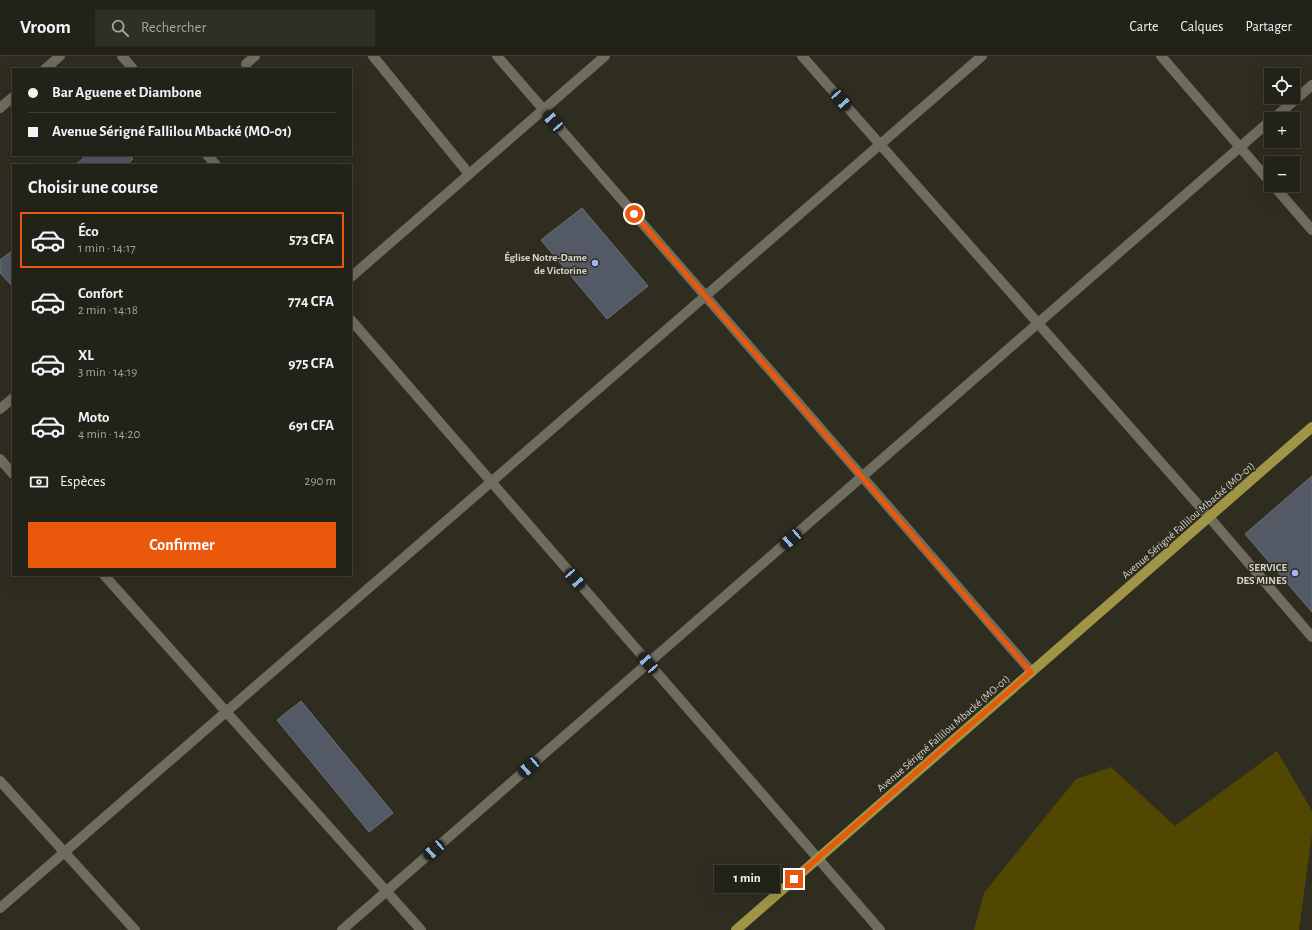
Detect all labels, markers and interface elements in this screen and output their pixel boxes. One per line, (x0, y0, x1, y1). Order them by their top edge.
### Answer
search box (95, 10, 375, 46)
icon: search (109, 17, 131, 39)
text: Vroom (20, 18, 71, 37)
text: Rechercher (141, 20, 206, 35)
text: Carte (1130, 20, 1158, 34)
text: Calques (1180, 20, 1224, 34)
text: Partager (1246, 20, 1292, 34)
map controls (1264, 68, 1300, 192)
button: locate (1264, 68, 1300, 104)
text: Bar Aguene et Diambone (52, 85, 202, 100)
car (829, 87, 853, 113)
car (541, 108, 565, 134)
button: + (1264, 112, 1300, 148)
text: Avenue Sérigné Fallilou Mbacké (MO-01) (52, 124, 292, 139)
button: − (1264, 156, 1300, 192)
text: Choisir une course (28, 179, 158, 197)
route start (625, 205, 643, 223)
icon: car (30, 222, 66, 258)
text: Éco (78, 224, 99, 239)
text: 573 CFA (289, 232, 334, 247)
text: 1 min · 14:17 (78, 242, 136, 255)
place label: Église Notre-Dame de Victorine (504, 251, 587, 276)
marker: Église Notre-Dame de Victorine (590, 258, 600, 268)
icon: car (30, 284, 66, 320)
text: Confort (78, 286, 123, 301)
text: 774 CFA (288, 294, 334, 309)
text: 2 min · 14:18 (78, 304, 138, 317)
icon: car (30, 346, 66, 382)
text: XL (78, 348, 94, 363)
text: 975 CFA (288, 356, 334, 371)
text: 3 min · 14:19 (78, 366, 137, 379)
icon: car (30, 408, 66, 444)
text: Moto (78, 410, 110, 425)
text: 691 CFA (289, 418, 334, 433)
text: 4 min · 14:20 (78, 428, 140, 441)
street label: Avenue Sérigné Fallilou Mbacké (MO-01) (1120, 460, 1257, 581)
icon: cash (28, 471, 50, 493)
text: Espèces (60, 474, 106, 489)
text: 290 m (305, 475, 336, 488)
button: Confirmer (28, 522, 336, 568)
car (778, 527, 804, 551)
place label: SERVICE DES MINES (1236, 562, 1288, 586)
car (563, 566, 587, 592)
marker: SERVICE DES MINES (1290, 568, 1300, 578)
car (636, 650, 660, 676)
street label: Avenue Sérigné Fallilou Mbacké (MO-01) (875, 673, 1012, 794)
car (516, 755, 542, 779)
car (421, 838, 447, 862)
callout: 1 min (714, 865, 780, 893)
route end (785, 870, 803, 888)
text: 1 min (733, 872, 761, 885)

